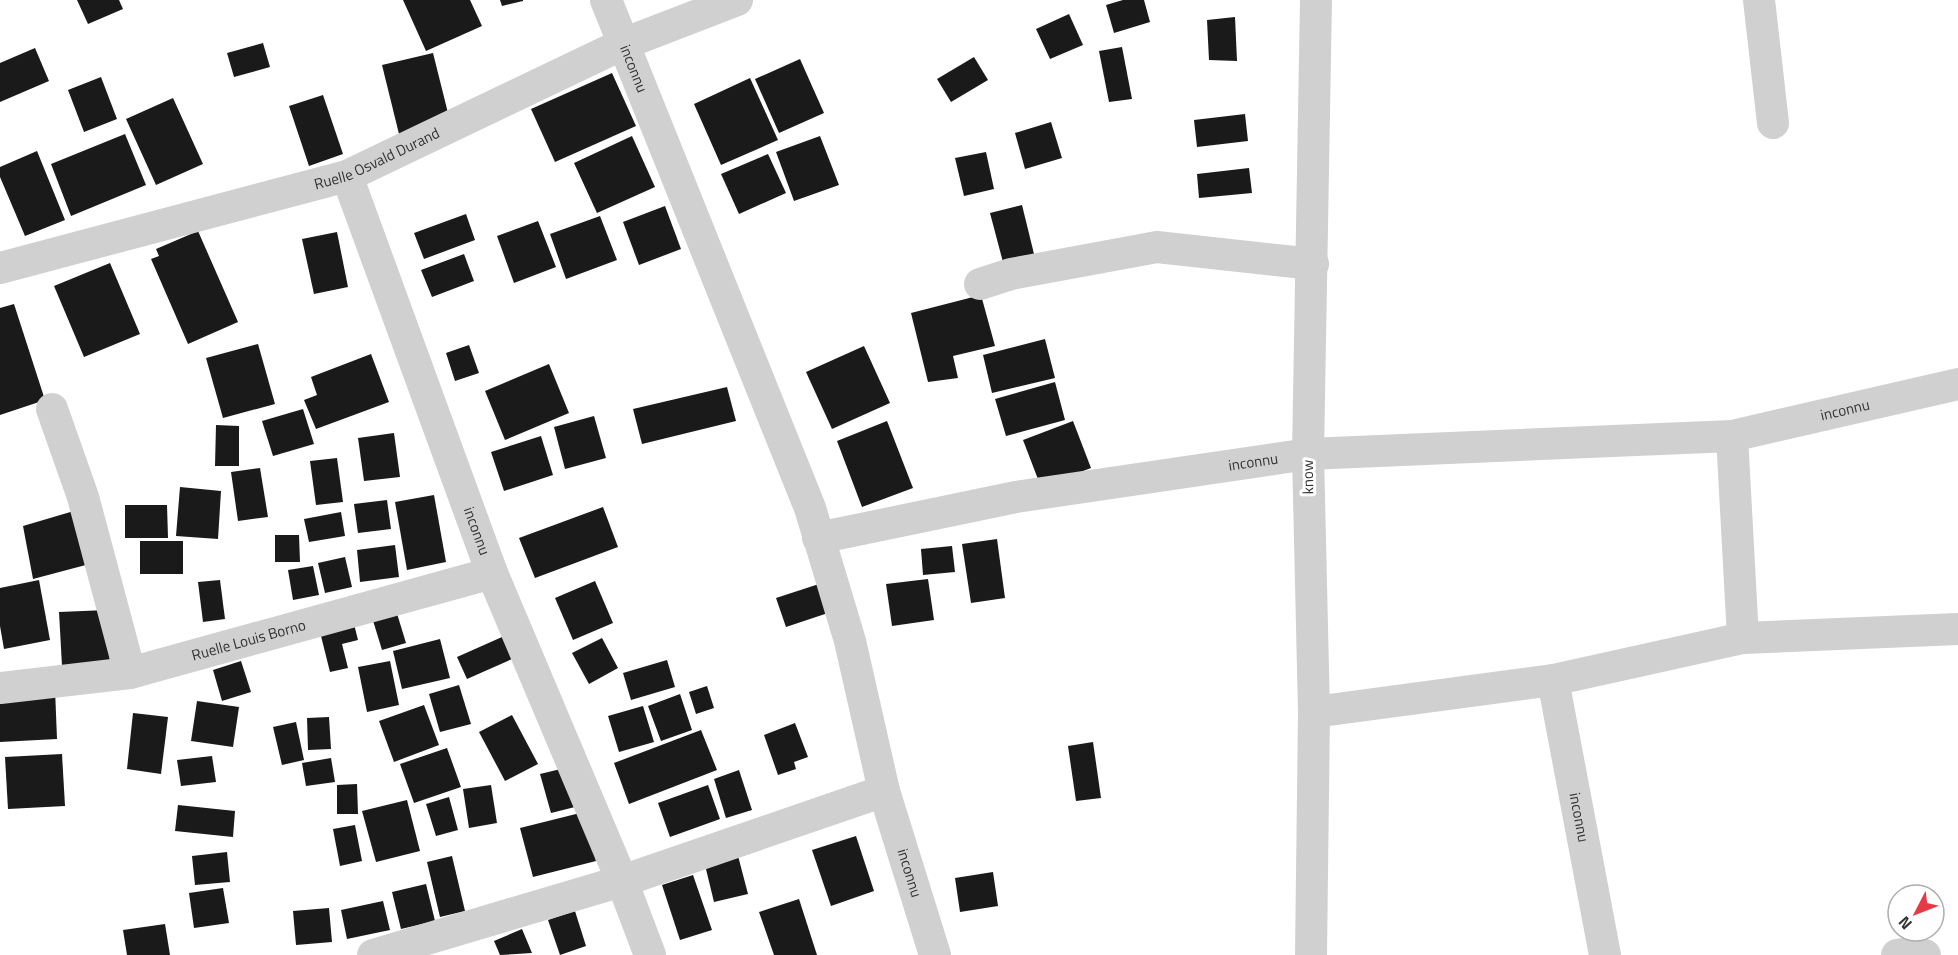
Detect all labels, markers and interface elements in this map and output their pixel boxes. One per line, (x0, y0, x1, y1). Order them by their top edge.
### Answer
street label: inconnu (614, 41, 654, 96)
street label: Ruelle Osvald Durand (312, 121, 443, 195)
street label: inconnu (1818, 393, 1872, 426)
street label: inconnu (1227, 447, 1279, 477)
street label: know (1296, 460, 1319, 494)
street label: inconnu (458, 504, 497, 558)
street label: Ruelle Louis Borno (189, 613, 308, 666)
street label: inconnu (1564, 791, 1595, 844)
street label: inconnu (892, 846, 928, 900)
north arrow (1886, 883, 1946, 943)
text: N (1892, 911, 1917, 935)

